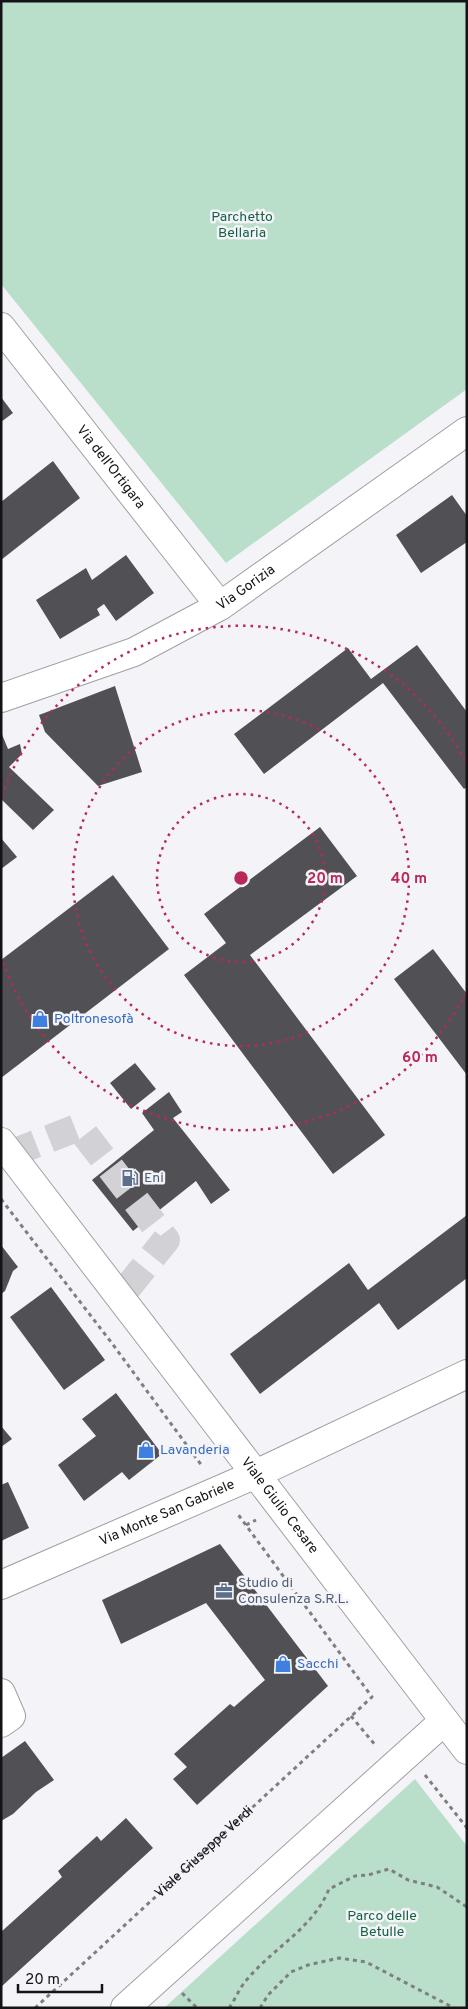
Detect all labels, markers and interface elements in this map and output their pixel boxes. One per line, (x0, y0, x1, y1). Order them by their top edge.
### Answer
park label: Parchetto Bellaria (211, 209, 273, 242)
street label: Via dell'Ortigara (73, 422, 149, 512)
street label: Via Gorizia (213, 561, 278, 614)
centre of rings (232, 869, 250, 887)
text: 20 m (307, 870, 343, 889)
text: 40 m (391, 870, 427, 889)
shop icon: Poltronesofà (30, 1009, 50, 1029)
place label: Poltronesofà (54, 1011, 134, 1028)
text: 60 m (402, 1049, 438, 1068)
fuel station icon: Eni (120, 1168, 140, 1188)
place label: Eni (144, 1170, 164, 1187)
shop icon: Lavanderia (136, 1440, 156, 1460)
place label: Lavanderia (160, 1442, 230, 1459)
street label: Viale Giulio Cesare (237, 1454, 322, 1557)
street label: Via Monte San Gabriele (97, 1476, 237, 1550)
place label: Studio di Consulenza S.R.L. (238, 1575, 349, 1608)
office icon: Studio di Consulenza S.R.L. (214, 1581, 234, 1601)
shop icon: Sacchi (273, 1654, 293, 1674)
place label: Sacchi (297, 1656, 339, 1673)
street label: Viale Giuseppe Verdi (151, 1802, 257, 1902)
park label: Parco delle Betulle (347, 1908, 417, 1941)
scale bar (18, 1962, 101, 1994)
text: 20 m (25, 1971, 60, 1990)

